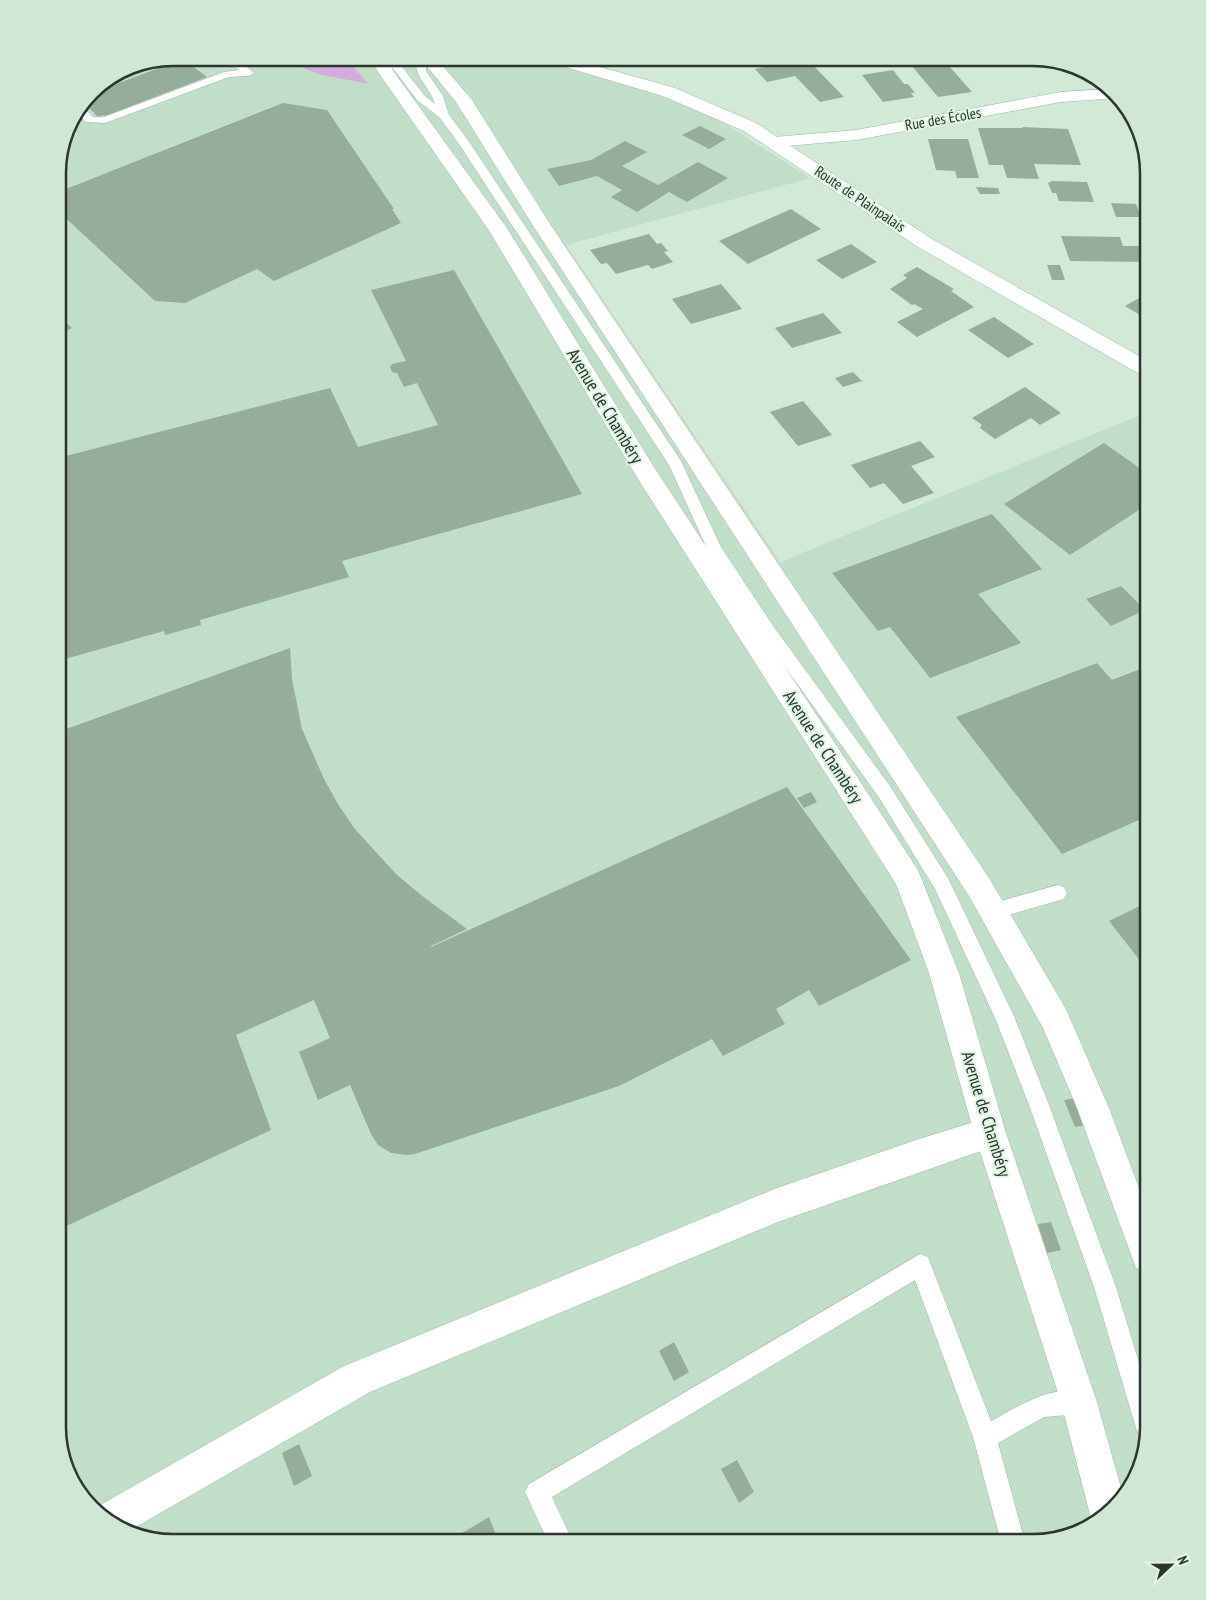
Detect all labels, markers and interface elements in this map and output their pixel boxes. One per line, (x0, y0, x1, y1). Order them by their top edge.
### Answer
street label: Rue des Écoles (903, 102, 982, 135)
street label: Route de Plainpalais (811, 161, 909, 236)
street label: Avenue de Chambéry (562, 344, 649, 468)
street label: Avenue de Chambéry (778, 686, 869, 808)
street label: Avenue de Chambéry (956, 1048, 1017, 1180)
north arrow (1146, 1540, 1196, 1590)
text: N (1173, 1553, 1193, 1567)

